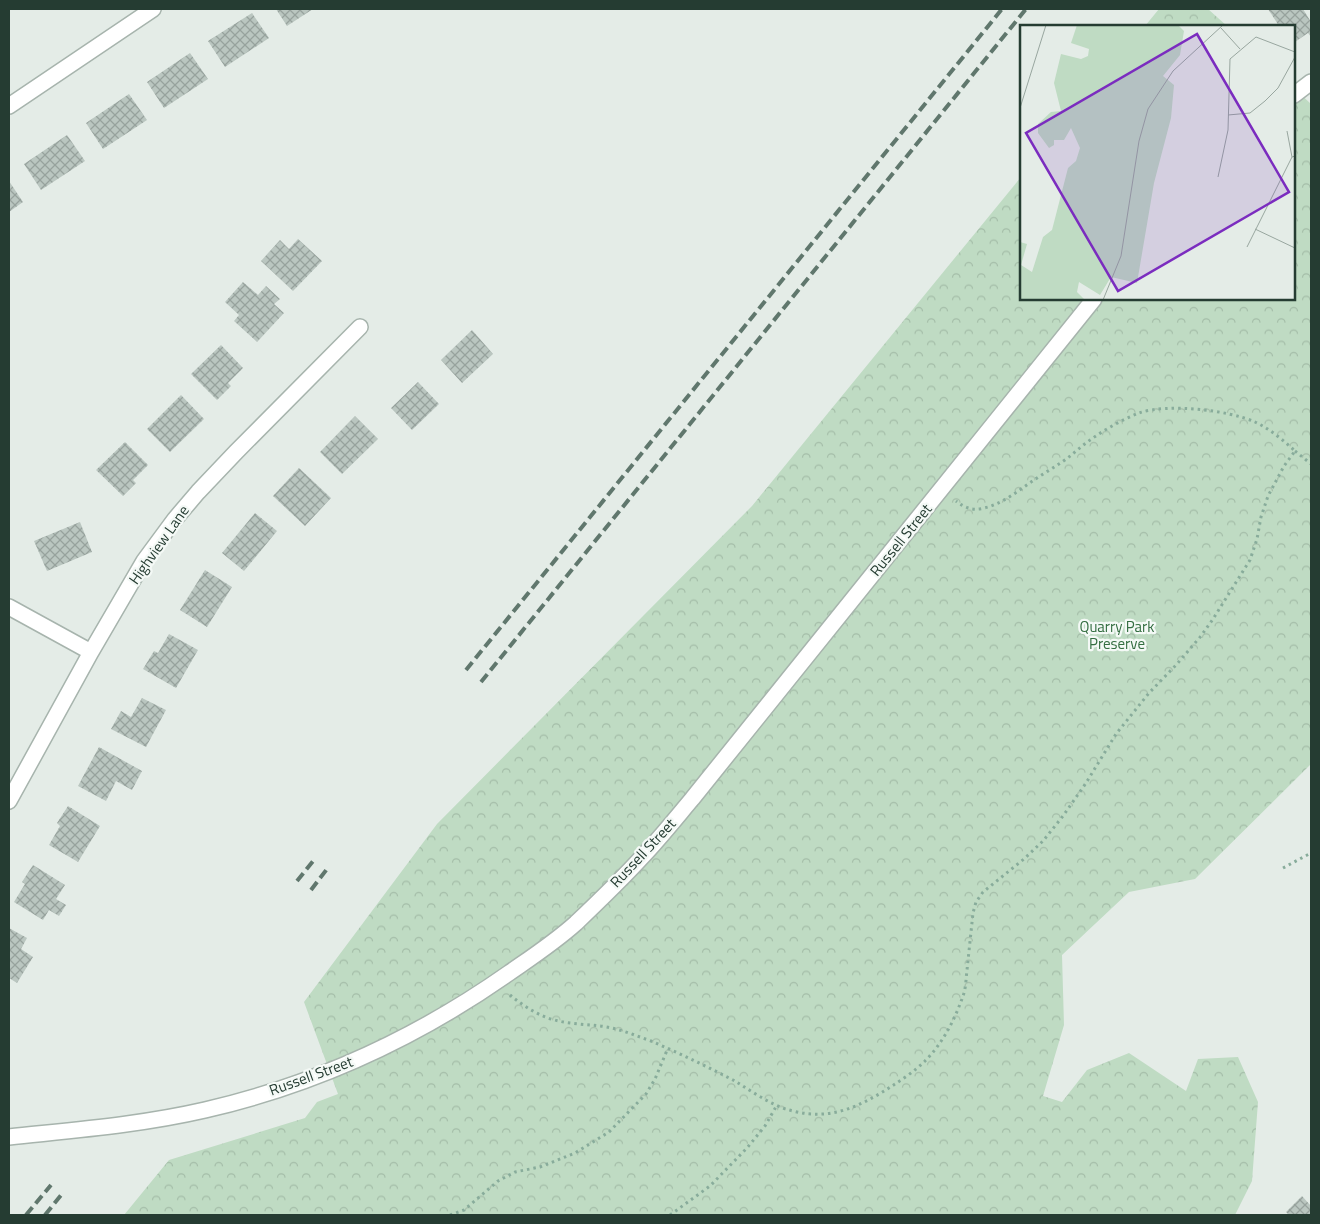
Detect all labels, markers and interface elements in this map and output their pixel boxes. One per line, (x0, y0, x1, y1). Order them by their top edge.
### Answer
inset map (1020, 25, 1295, 300)
street label: Russell Street (864, 498, 938, 581)
street label: Highview Lane (123, 500, 194, 589)
park label: Quarry Park Preserve (1079, 615, 1155, 655)
street label: Russell Street (604, 812, 681, 893)
street label: Russell Street (266, 1049, 357, 1101)

